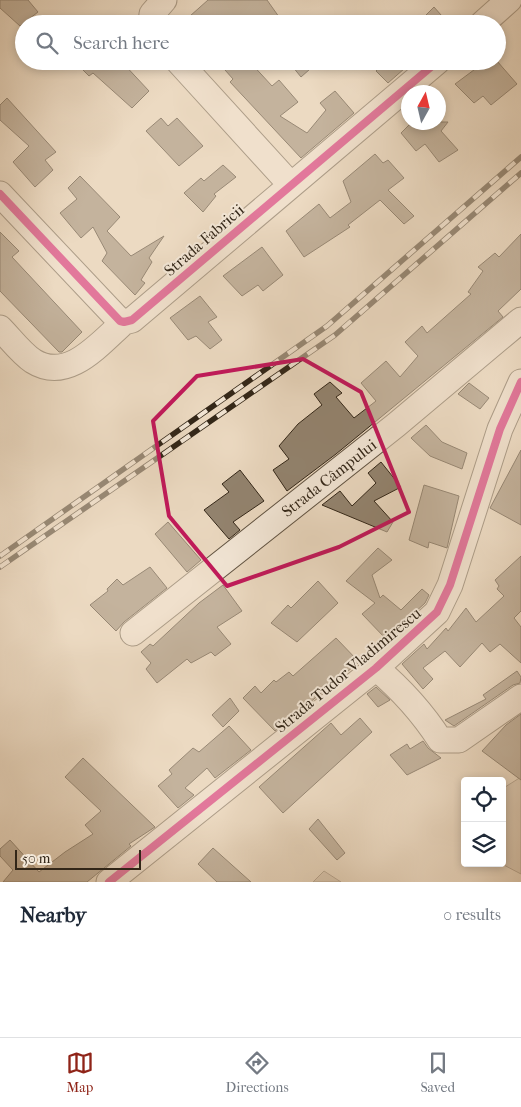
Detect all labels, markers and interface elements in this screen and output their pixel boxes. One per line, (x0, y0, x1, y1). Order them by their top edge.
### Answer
search box (15, 15, 506, 70)
icon: search (33, 29, 61, 57)
text: Search here (73, 32, 169, 54)
north arrow (401, 85, 446, 130)
street label: Strada Fabricii (160, 200, 248, 280)
street label: Strada Câmpului (278, 435, 380, 521)
street label: Strada Tudor Vladimirescu (271, 603, 425, 737)
map controls (461, 777, 506, 867)
button: locate (461, 777, 506, 822)
button: layers (461, 822, 506, 867)
scale bar (15, 847, 141, 870)
text: 50 m (22, 850, 50, 867)
text: Nearby (20, 903, 86, 927)
text: 0 results (443, 905, 501, 924)
tab: Map (66, 1049, 94, 1096)
tab: Directions (226, 1049, 289, 1096)
tab: Saved (420, 1049, 455, 1096)

